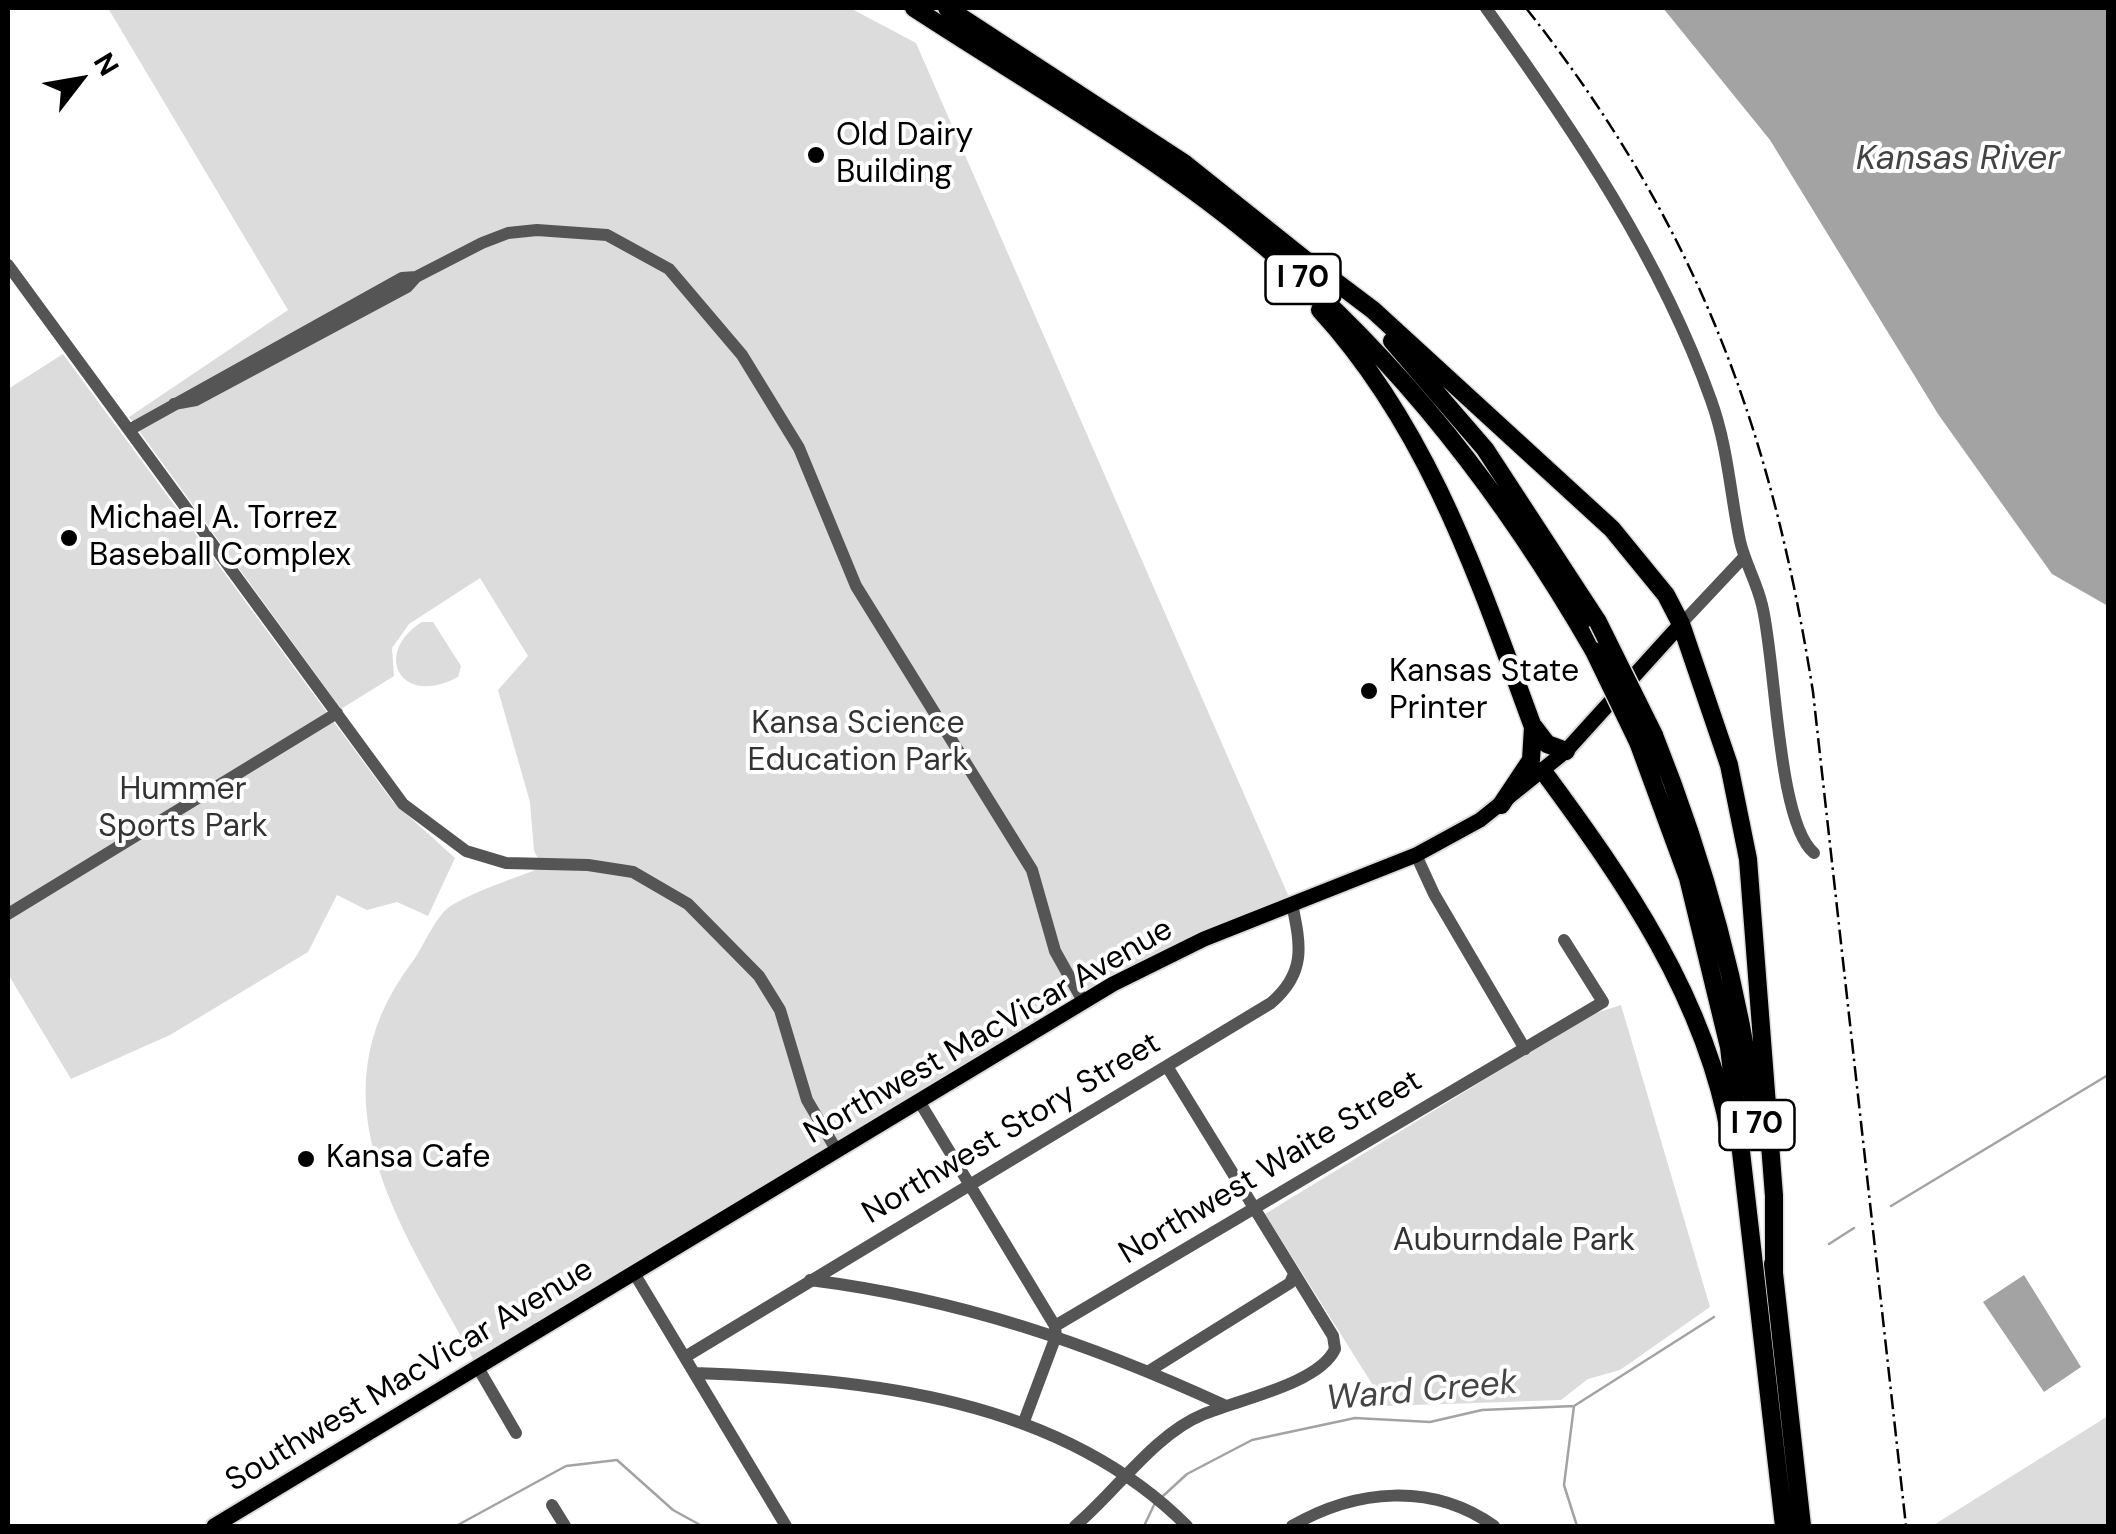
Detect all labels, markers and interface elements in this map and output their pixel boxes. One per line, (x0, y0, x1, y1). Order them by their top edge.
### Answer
north arrow (30, 30, 130, 130)
text: N (85, 46, 127, 83)
place label: Old Dairy Building (836, 118, 973, 193)
water label: Kansas River (1856, 139, 2060, 181)
marker: Old Dairy Building (805, 144, 827, 166)
road number: I 70 (1266, 254, 1340, 304)
place label: Michael A. Torrez Baseball Complex (89, 501, 351, 576)
marker: Michael A. Torrez Baseball Complex (58, 527, 80, 549)
place label: Kansas State Printer (1389, 654, 1579, 729)
marker: Kansas State Printer (1358, 680, 1380, 702)
park label: Kansa Science Education Park (747, 706, 969, 781)
park label: Hummer Sports Park (98, 772, 268, 847)
street label: Northwest MacVicar Avenue (798, 911, 1180, 1153)
street label: Northwest Story Street (856, 1025, 1168, 1233)
street label: Northwest Waite Street (1113, 1062, 1429, 1274)
road number: I 70 (1720, 1100, 1794, 1150)
place label: Kansa Cafe (326, 1140, 491, 1178)
marker: Kansa Cafe (295, 1148, 317, 1170)
park label: Auburndale Park (1393, 1223, 1635, 1261)
street label: Southwest MacVicar Avenue (219, 1251, 601, 1501)
water label: Ward Creek (1325, 1363, 1519, 1421)

